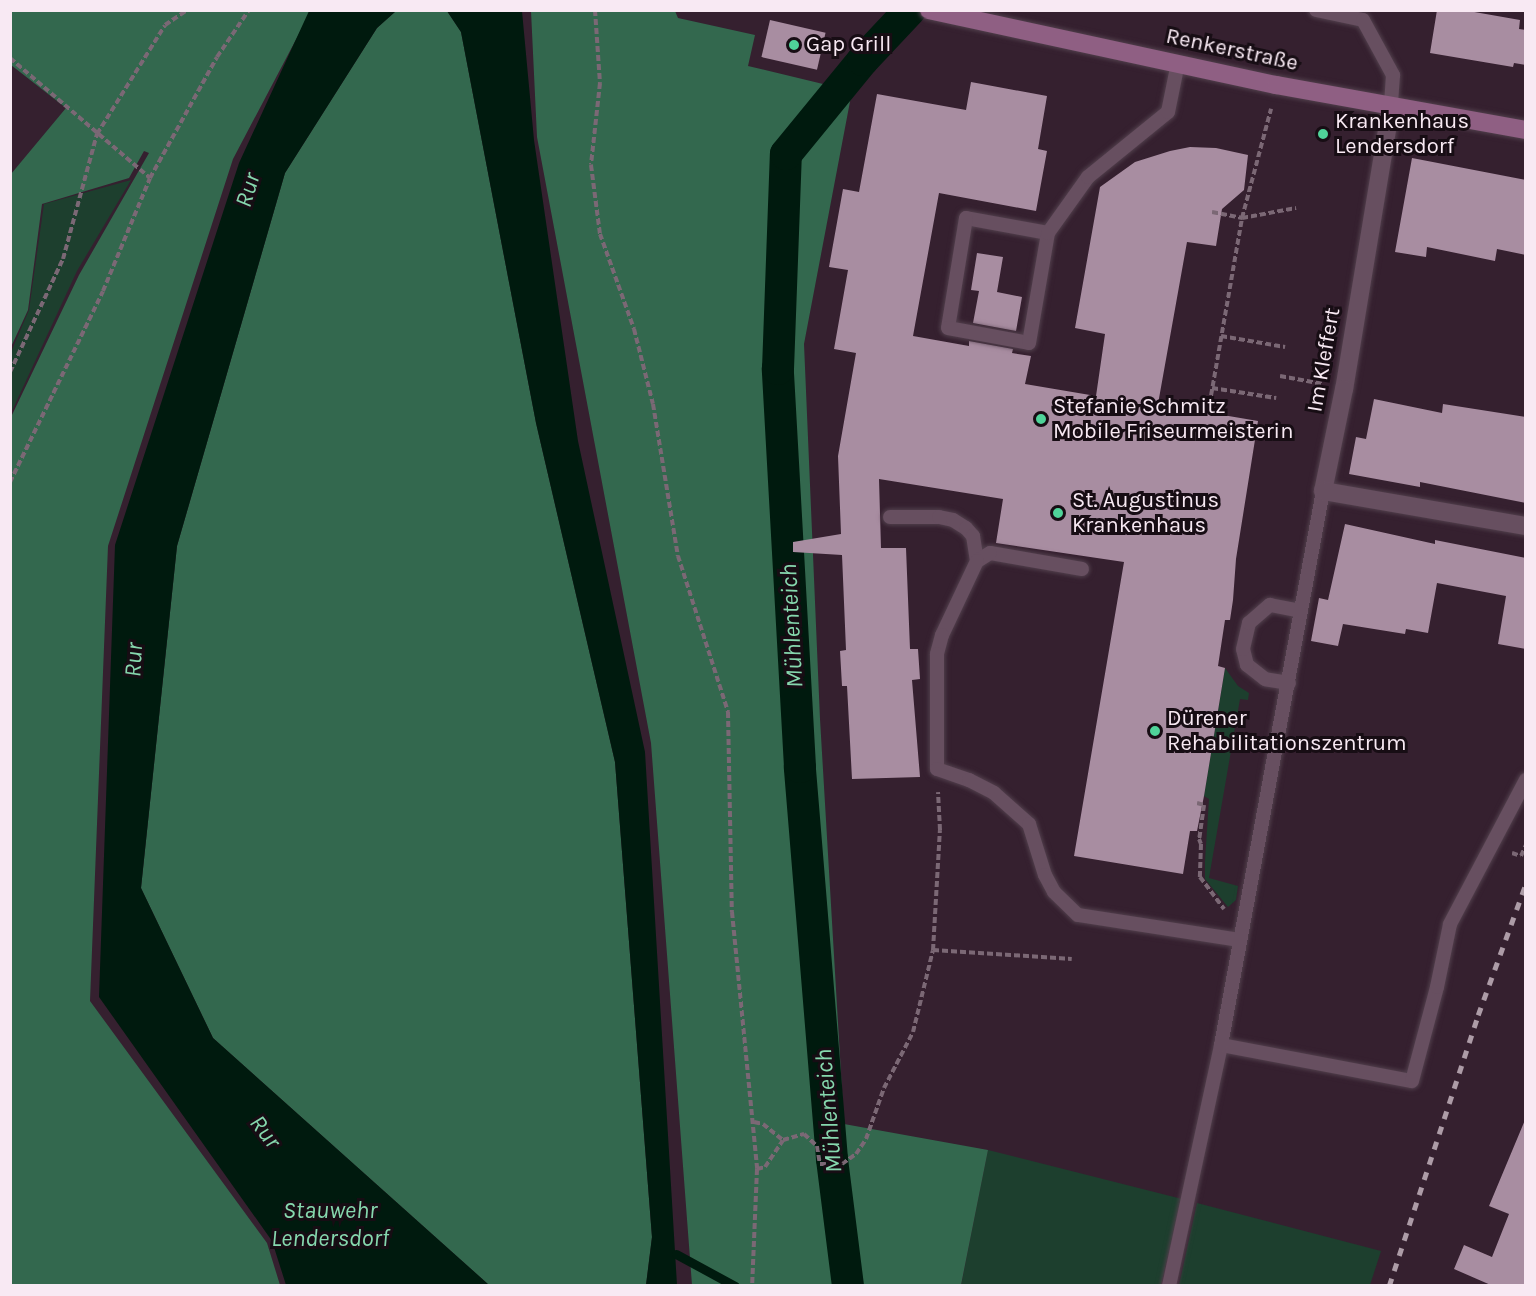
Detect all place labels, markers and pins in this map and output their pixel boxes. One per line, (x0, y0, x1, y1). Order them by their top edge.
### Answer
place label: Gap Grill (806, 32, 891, 58)
marker: Gap Grill (787, 38, 801, 52)
place label: Krankenhaus Lendersdorf (1335, 108, 1469, 160)
marker: Krankenhaus Lendersdorf (1316, 127, 1330, 141)
place label: Stefanie Schmitz Mobile Friseurmeisterin (1053, 393, 1293, 445)
marker: Stefanie Schmitz Mobile Friseurmeisterin (1034, 412, 1048, 426)
place label: St. Augustinus Krankenhaus (1072, 487, 1219, 538)
marker: St. Augustinus Krankenhaus (1049, 504, 1067, 522)
place label: Dürener Rehabilitationszentrum (1167, 705, 1407, 756)
marker: Dürener Rehabilitationszentrum (1148, 724, 1162, 738)

